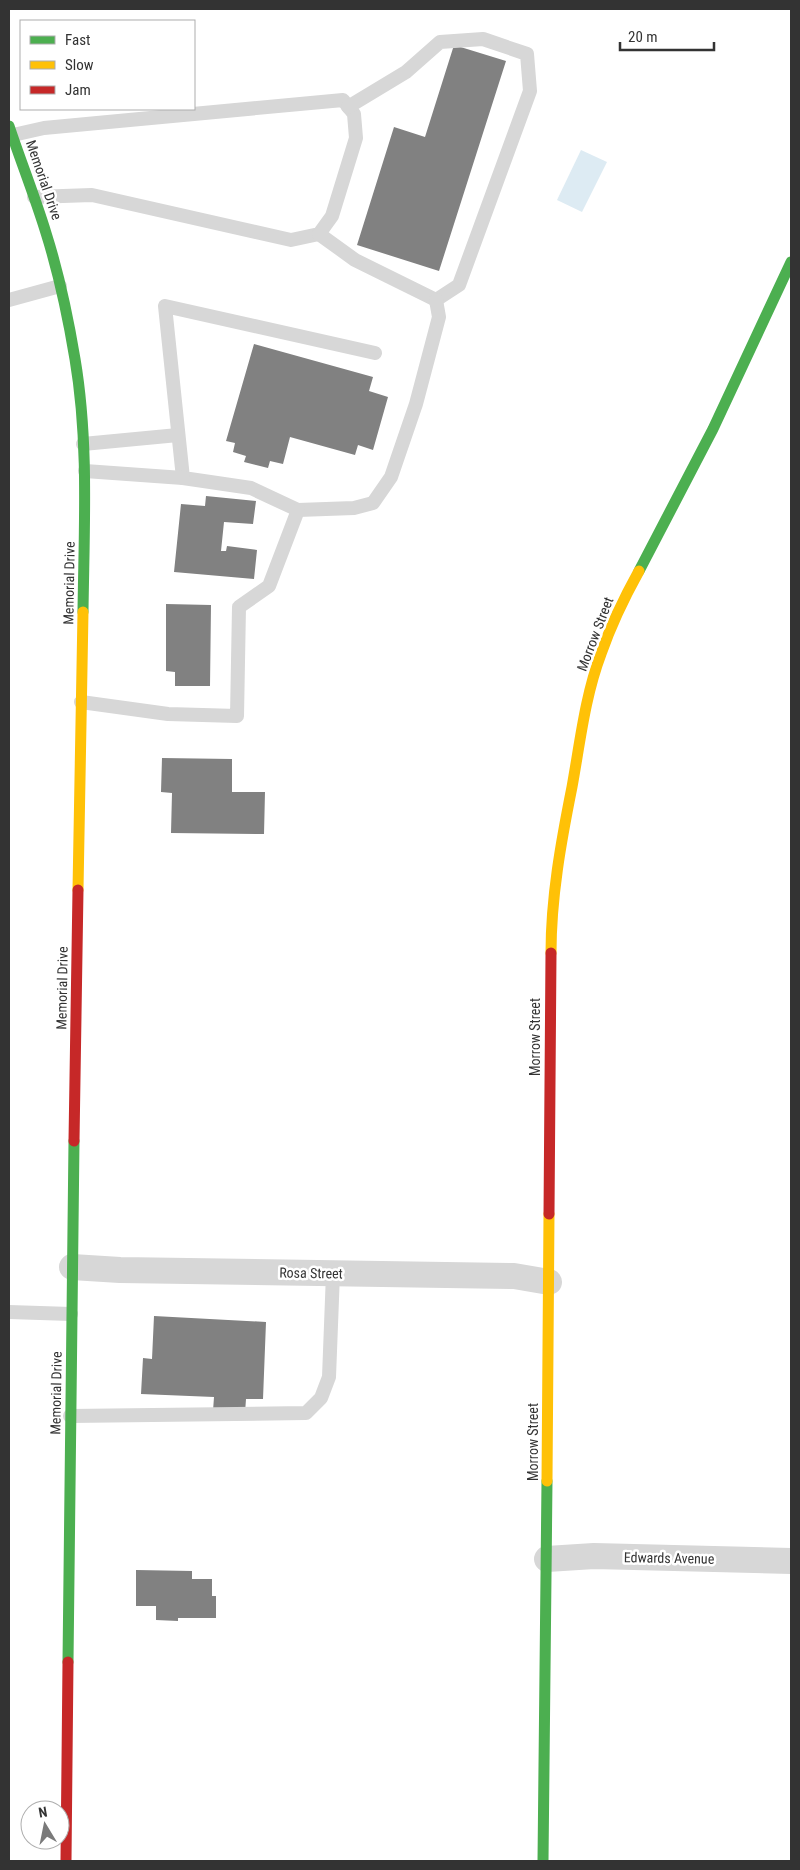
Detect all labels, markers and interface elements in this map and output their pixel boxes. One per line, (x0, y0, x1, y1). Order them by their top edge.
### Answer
legend (20, 20, 195, 110)
scale bar (620, 20, 714, 52)
text: 20 m (628, 28, 658, 46)
text: Fast (65, 31, 90, 49)
text: Slow (65, 56, 94, 74)
text: Jam (65, 81, 91, 99)
street label: Memorial Drive (23, 138, 65, 222)
street label: Memorial Drive (60, 541, 78, 625)
street label: Morrow Street (574, 595, 616, 673)
street label: Memorial Drive (53, 946, 71, 1030)
street label: Morrow Street (527, 998, 543, 1076)
street label: Rosa Street (279, 1264, 343, 1282)
street label: Memorial Drive (47, 1351, 65, 1435)
street label: Morrow Street (525, 1403, 541, 1481)
street label: Edwards Avenue (624, 1549, 715, 1567)
north arrow (20, 1800, 70, 1850)
text: N (37, 1804, 48, 1821)

